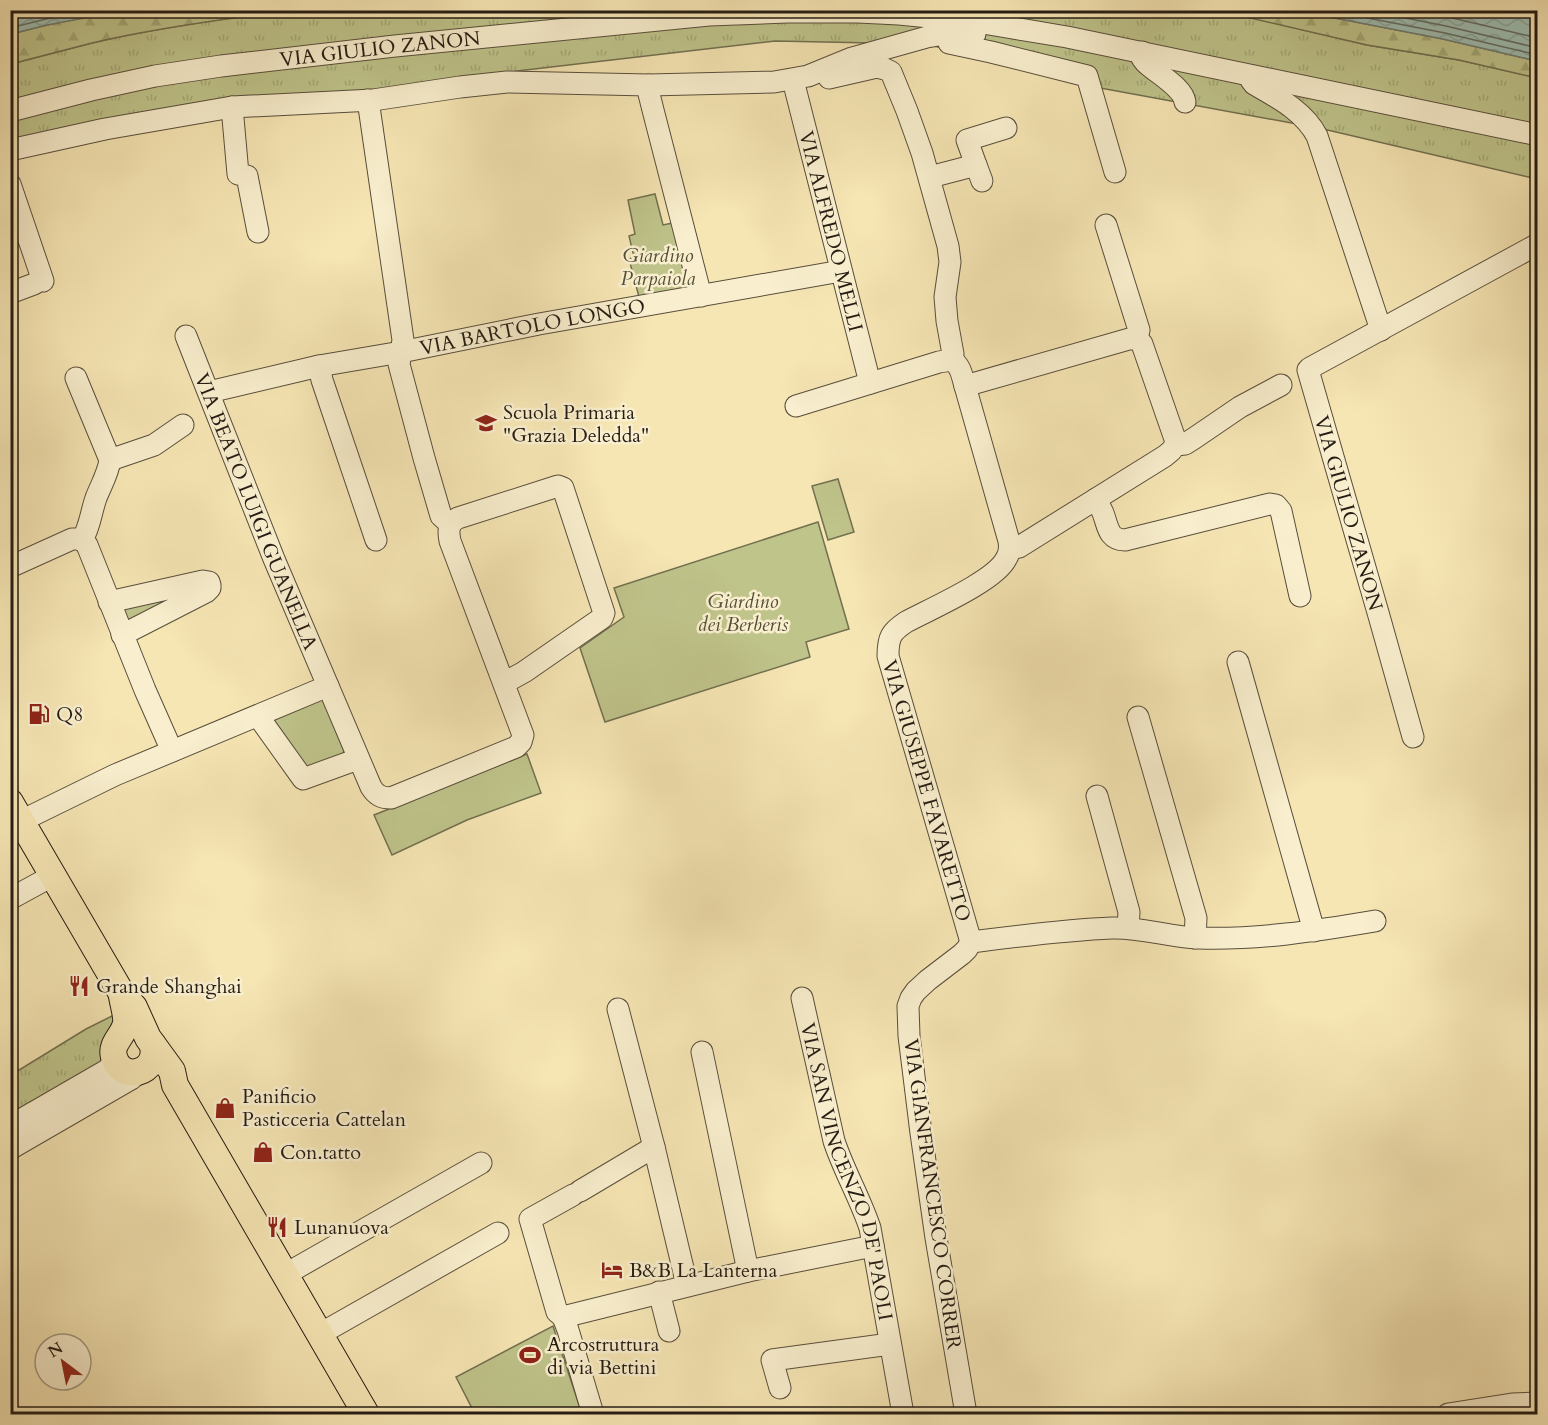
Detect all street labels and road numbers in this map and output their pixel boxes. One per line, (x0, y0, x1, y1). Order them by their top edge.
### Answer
street label: VIA GIULIO ZANON (278, 25, 482, 73)
street label: VIA ALFREDO MELLI (792, 128, 869, 335)
street label: VIA BARTOLO LONGO (417, 293, 647, 362)
street label: VIA BEATO LUIGI GUANELLA (188, 369, 324, 655)
street label: VIA GIULIO ZANON (1308, 413, 1389, 614)
street label: VIA GIUSEPPE FAVARETTO (876, 657, 977, 925)
street label: VIA SAN VINCENZO DE' PAOLI (794, 1020, 899, 1323)
street label: VIA GIANFRANCESCO CORRER (897, 1037, 968, 1351)

